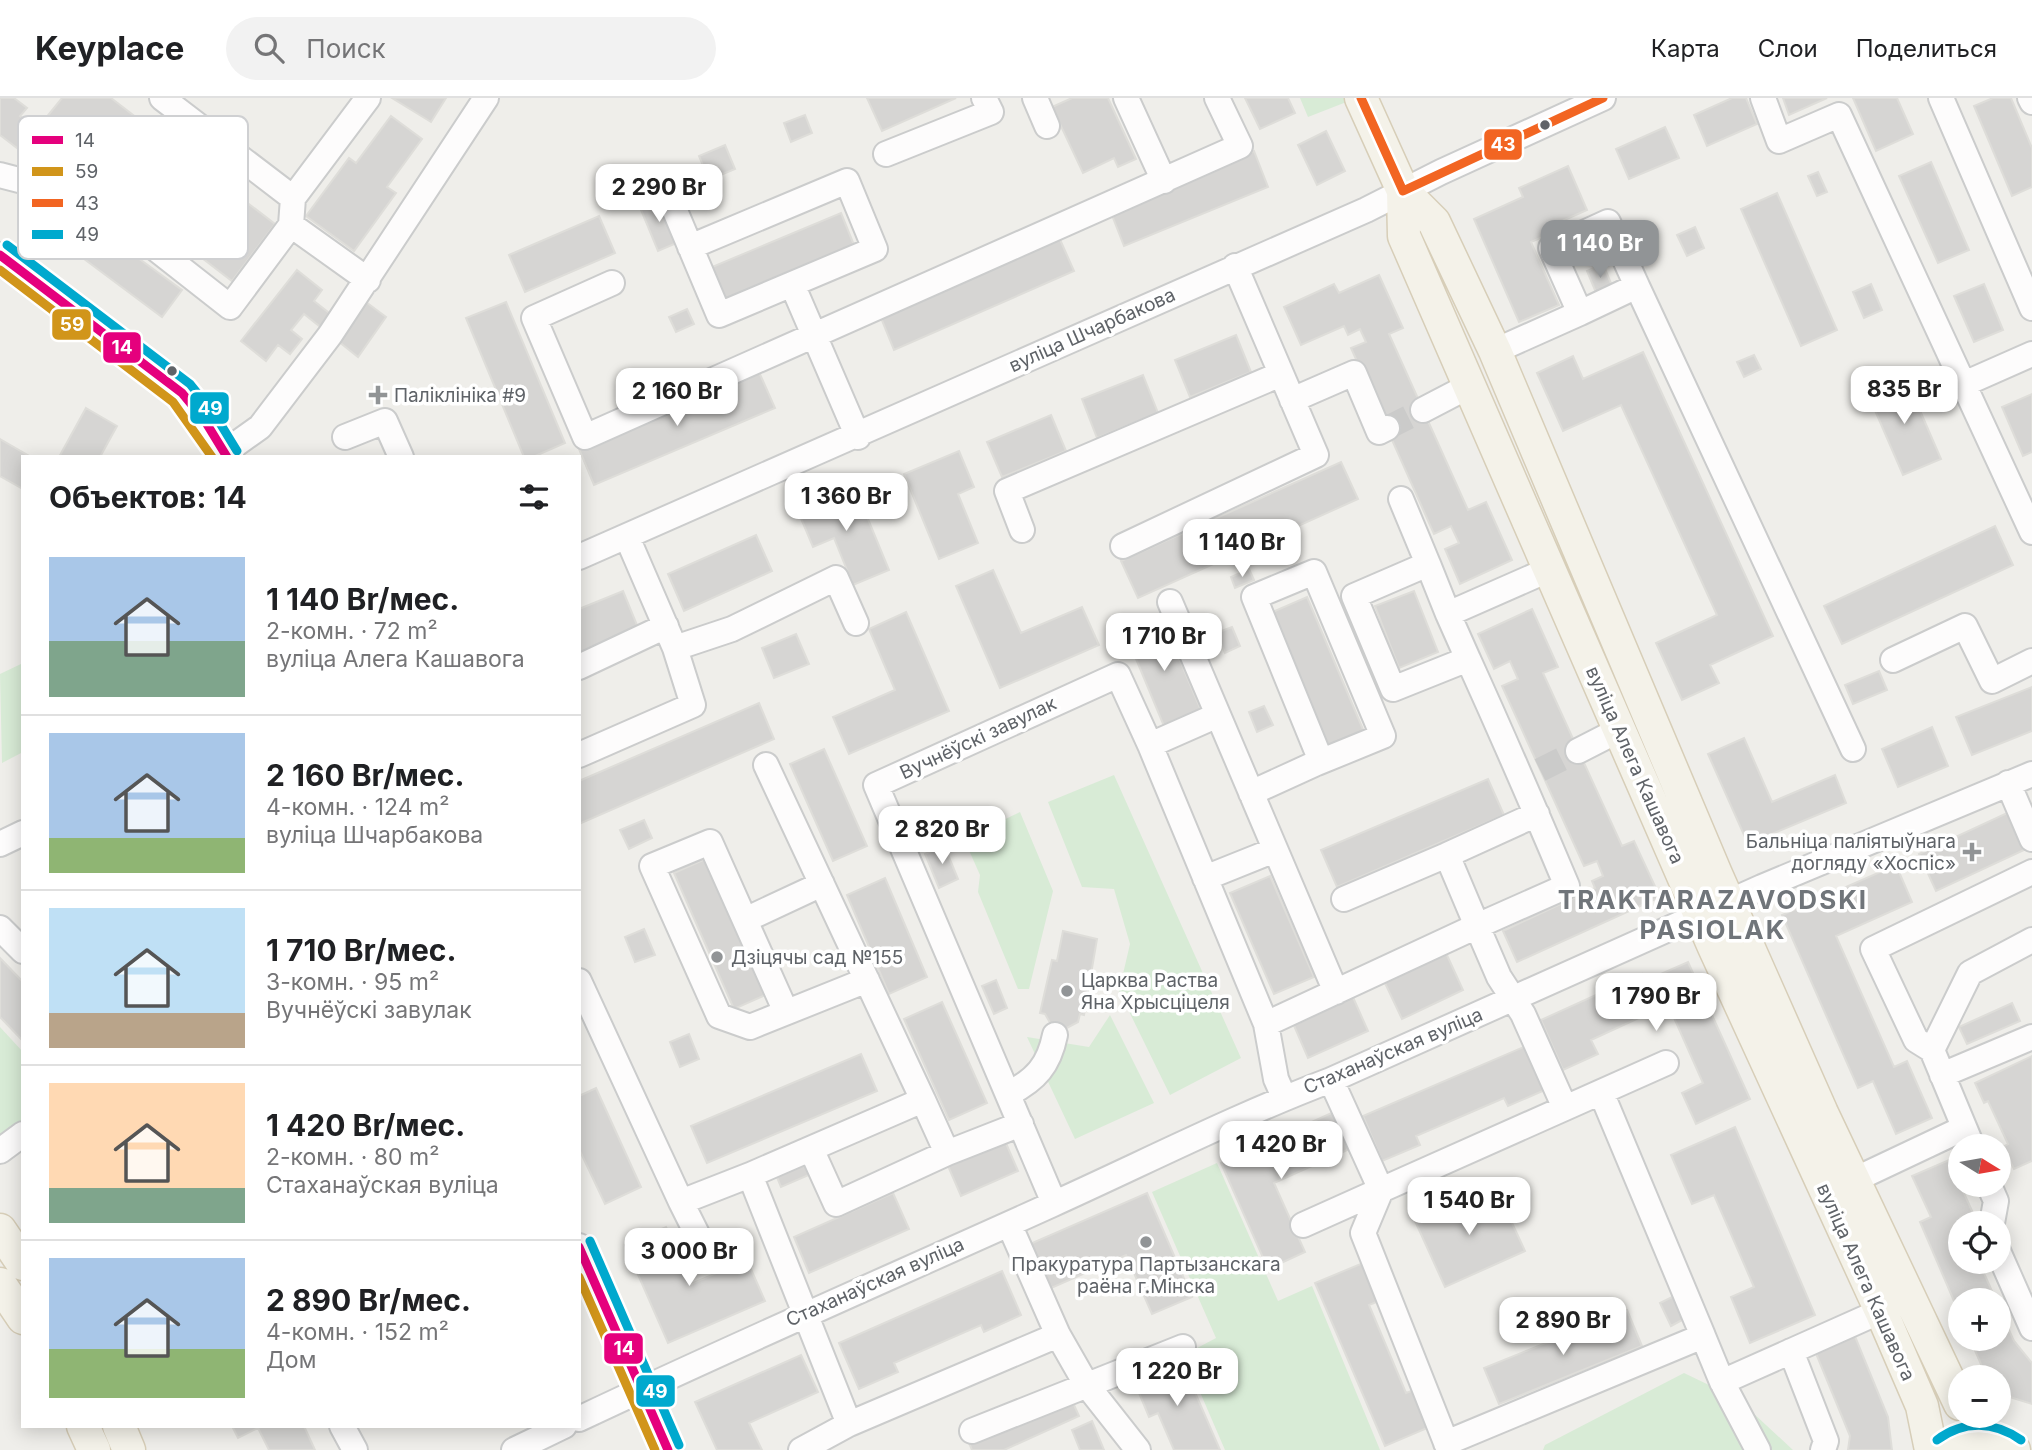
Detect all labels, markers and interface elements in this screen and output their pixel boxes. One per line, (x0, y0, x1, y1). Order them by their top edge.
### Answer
search box (226, 17, 716, 80)
text: Keyplace (35, 28, 184, 68)
icon: search (250, 29, 288, 67)
text: Поиск (306, 33, 386, 64)
text: Карта (1651, 34, 1720, 63)
text: Слои (1758, 34, 1818, 63)
text: Поделиться (1856, 34, 1997, 63)
legend (18, 116, 248, 259)
unlabelled marker (1538, 118, 1552, 132)
line badge: 43 (1483, 128, 1523, 161)
text: 14 (75, 129, 95, 152)
text: 43 (1490, 133, 1516, 156)
text: 59 (75, 160, 98, 183)
pin: 2 290 Br (587, 164, 731, 224)
text: 2 290 Br (612, 173, 706, 201)
text: 43 (75, 192, 99, 215)
pin: 1 140 Br (1528, 220, 1672, 280)
text: 49 (75, 223, 99, 246)
text: 1 140 Br (1557, 229, 1643, 257)
street label: вуліца Шчарбакова (1005, 283, 1179, 377)
line badge: 59 (51, 308, 92, 341)
text: 59 (60, 313, 84, 336)
line badge: 14 (102, 331, 142, 364)
text: 14 (111, 336, 133, 359)
unlabelled marker (165, 364, 179, 378)
pin: 835 Br (1847, 366, 1961, 426)
pin: 2 160 Br (605, 368, 749, 428)
text: 835 Br (1867, 375, 1941, 403)
text: 2 160 Br (632, 377, 722, 405)
place label: Паліклініка #9 (394, 384, 526, 407)
marker: Паліклініка #9 (368, 385, 388, 405)
line badge: 49 (189, 391, 230, 425)
text: 49 (197, 397, 223, 420)
pin: 1 360 Br (774, 474, 918, 533)
icon: filters (515, 478, 553, 516)
text: Объектов: 14 (49, 479, 247, 515)
text: 1 360 Br (801, 482, 891, 510)
pin: 1 140 Br (1170, 519, 1314, 579)
text: 1 140 Br (1199, 528, 1285, 556)
text: 1 140 Br/мес. (266, 581, 459, 617)
icon: home (105, 585, 189, 669)
pin: 1 710 Br (1092, 614, 1236, 673)
text: 2-комн. · 72 m² (266, 617, 438, 645)
text: 1 710 Br (1122, 622, 1206, 650)
text: вуліца Алега Кашавога (266, 645, 525, 673)
street label: вуліца Алега Кашавога (1581, 663, 1689, 867)
street label: Вучнёўскі завулак (896, 691, 1060, 784)
text: 2 160 Br/мес. (266, 757, 464, 793)
icon: home (105, 761, 189, 845)
text: 4-комн. · 124 m² (266, 793, 449, 821)
pin: 2 820 Br (870, 806, 1014, 866)
text: 2 820 Br (895, 815, 989, 843)
text: вуліца Шчарбакова (266, 821, 483, 849)
place label: Бальніца паліятыўнага догляду «Хоспіс» (1746, 830, 1956, 875)
marker: Бальніца паліятыўнага догляду «Хоспіс» (1962, 842, 1982, 862)
district label: TRAKTARAZAVODSKI PASIOLAK (1558, 884, 1868, 945)
text: 1 710 Br/мес. (266, 932, 456, 968)
icon: home (105, 936, 189, 1020)
place label: Дзіцячы сад №155 (731, 946, 903, 969)
marker: Дзіцячы сад №155 (709, 949, 725, 965)
text: 3-комн. · 95 m² (266, 968, 439, 996)
place label: Царква Раства Яна Хрысціцеля (1081, 969, 1230, 1014)
pin: 1 790 Br (1584, 974, 1728, 1033)
text: 1 790 Br (1612, 982, 1701, 1010)
marker: Царква Раства Яна Хрысціцеля (1059, 983, 1075, 999)
text: Вучнёўскі завулак (266, 996, 472, 1024)
street label: Стаханаўская вуліца (1300, 1003, 1486, 1099)
text: 1 420 Br/мес. (266, 1107, 465, 1143)
icon: home (105, 1111, 189, 1195)
pin: 1 420 Br (1209, 1122, 1353, 1181)
text: 1 420 Br (1236, 1130, 1326, 1158)
north arrow (1948, 1134, 2011, 1197)
map controls (1948, 1134, 2011, 1428)
text: 2-комн. · 80 m² (266, 1143, 439, 1171)
text: Стаханаўская вуліца (266, 1171, 499, 1199)
pin: 1 540 Br (1397, 1178, 1541, 1237)
street label: вуліца Алега Кашавога (1812, 1180, 1920, 1384)
text: 1 540 Br (1423, 1186, 1515, 1214)
button: locate (1948, 1211, 2011, 1274)
pin: 3 000 Br (617, 1228, 761, 1288)
street label: Стаханаўская вуліца (783, 1232, 967, 1332)
marker: Пракуратура Партызанскага раёна г.Мінска (1138, 1234, 1154, 1250)
text: 3 000 Br (641, 1237, 737, 1265)
place label: Пракуратура Партызанскага раёна г.Мінска (1011, 1253, 1281, 1298)
text: 2 890 Br/мес. (266, 1282, 471, 1318)
icon: home (105, 1286, 189, 1370)
button: + (1948, 1288, 2011, 1351)
pin: 2 890 Br (1491, 1298, 1635, 1357)
text: 2 890 Br (1515, 1306, 1611, 1334)
text: 4-комн. · 152 m² (266, 1318, 449, 1346)
line badge: 14 (603, 1332, 644, 1365)
text: 14 (613, 1337, 635, 1360)
text: Дом (266, 1346, 316, 1374)
pin: 1 220 Br (1105, 1348, 1249, 1408)
text: 1 220 Br (1132, 1357, 1222, 1385)
button: − (1948, 1365, 2011, 1428)
line badge: 49 (635, 1374, 676, 1408)
text: 49 (642, 1380, 668, 1403)

